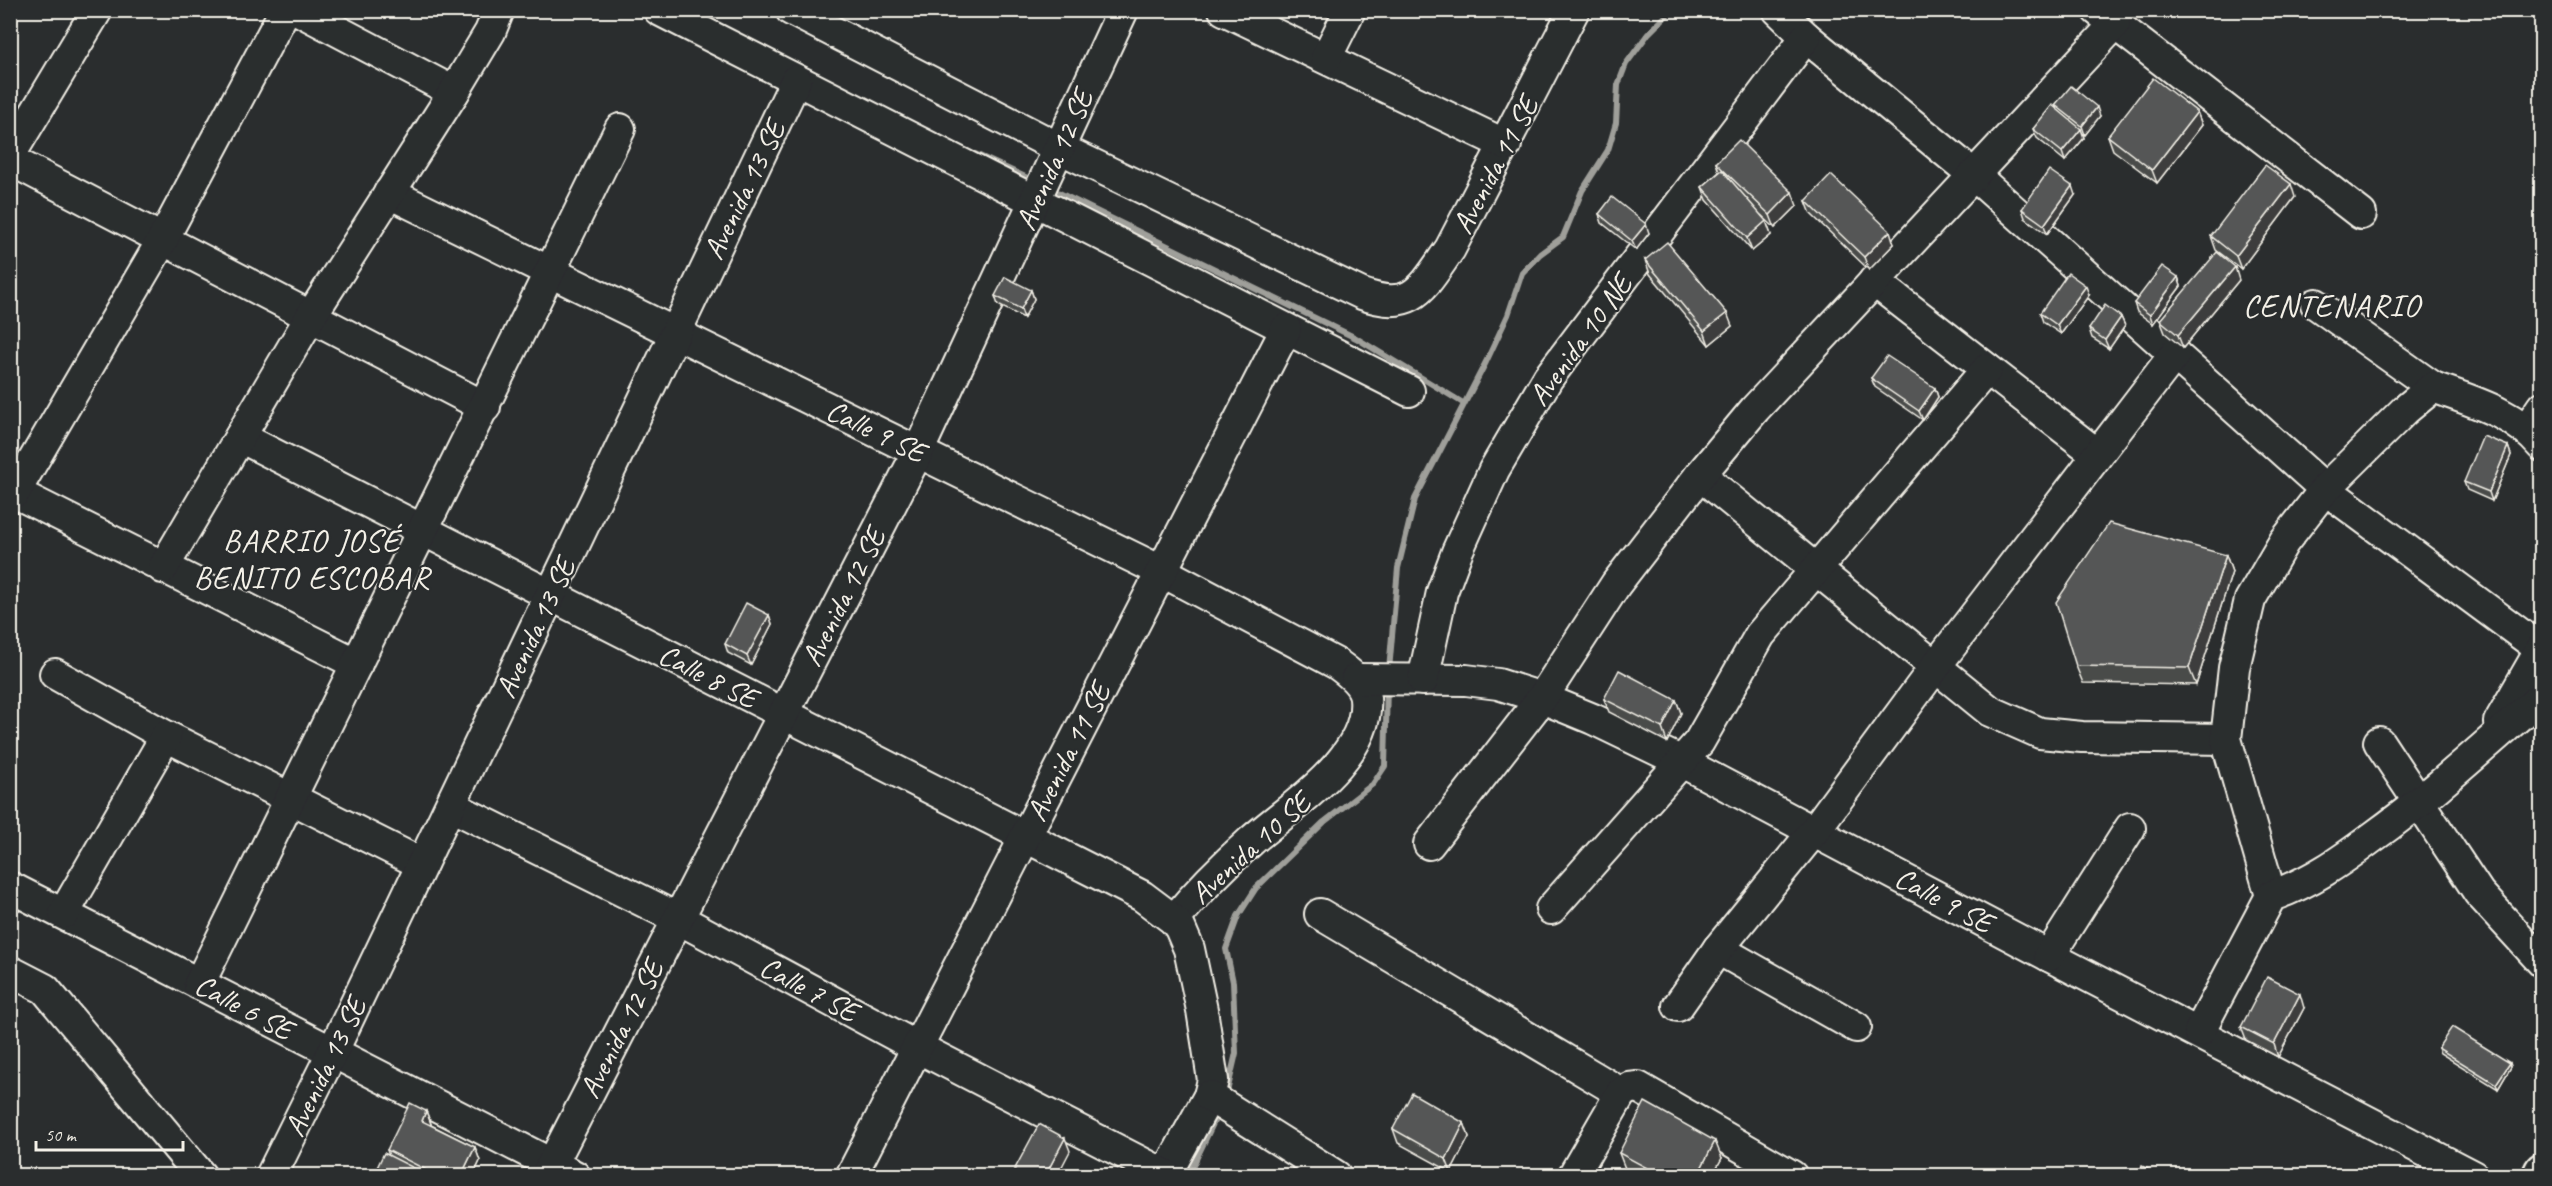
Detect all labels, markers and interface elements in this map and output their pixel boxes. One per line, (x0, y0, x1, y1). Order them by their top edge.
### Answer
street label: Avenida 12 SE (1006, 80, 1103, 236)
street label: Avenida 11 SE (1443, 86, 1549, 240)
street label: Avenida 13 SE (694, 111, 796, 265)
street label: Avenida 10 NE (1520, 264, 1643, 413)
district label: CENTENARIO (2243, 285, 2423, 326)
street label: Calle 9 SE (820, 391, 935, 473)
street label: Avenida 12 SE (792, 518, 896, 672)
district label: BARRIO JOSÉ BENITO ESCOBAR (194, 520, 433, 598)
street label: Avenida 13 SE (486, 549, 586, 704)
street label: Calle 8 SE (652, 635, 767, 719)
street label: Avenida 11 SE (1017, 673, 1121, 827)
street label: Avenida 10 SE (1182, 781, 1321, 912)
street label: Calle 9 SE (1889, 858, 2003, 943)
street label: Calle 7 SE (754, 947, 868, 1032)
street label: Avenida 12 SE (570, 950, 674, 1104)
street label: Calle 6 SE (189, 965, 303, 1050)
street label: Avenida 13 SE (275, 988, 377, 1142)
scale bar (36, 1114, 183, 1152)
text: 50 m (45, 1124, 78, 1146)

